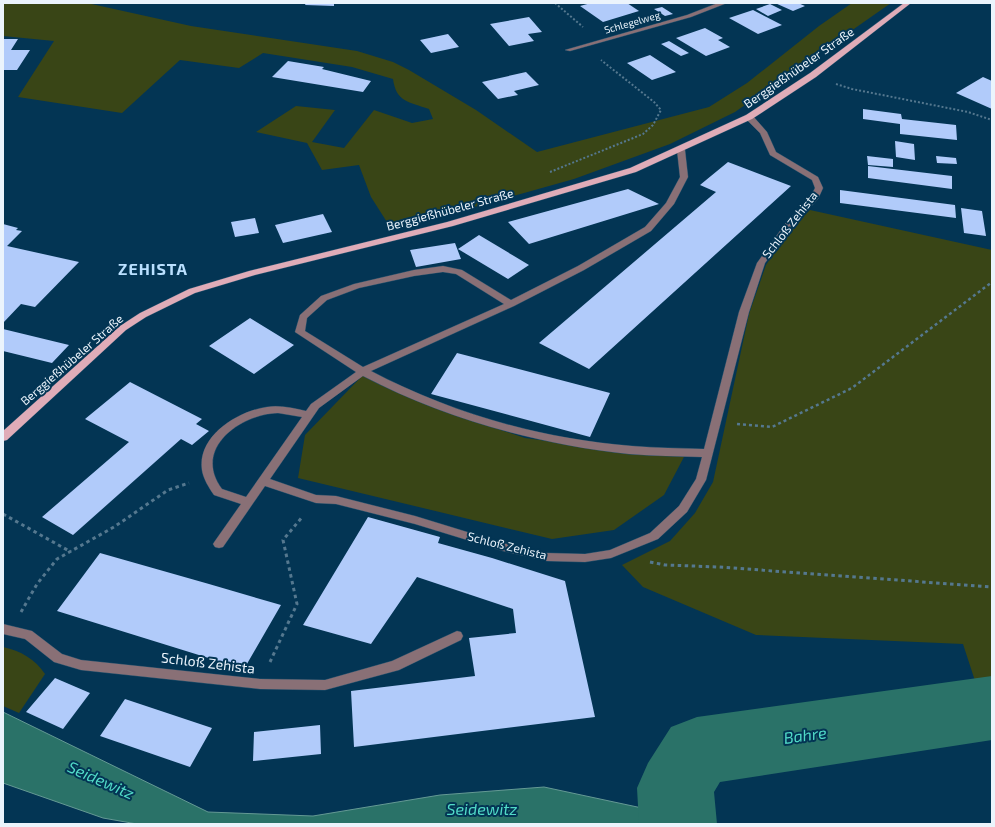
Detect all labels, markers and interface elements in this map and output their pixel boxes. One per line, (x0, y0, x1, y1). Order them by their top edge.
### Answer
street label: Schlegelweg (603, 8, 662, 36)
street label: Berggießhübeler Straße (741, 24, 856, 111)
street label: Berggießhübeler Straße (385, 185, 515, 233)
street label: Schloß Zehista (759, 188, 820, 261)
district label: ZEHISTA (118, 259, 188, 278)
street label: Berggießhübeler Straße (17, 311, 125, 408)
street label: Schloß Zehista (466, 528, 548, 562)
street label: Schloß Zehista (160, 648, 256, 677)
water label: Bahre (782, 722, 828, 747)
water label: Seidewitz (65, 756, 137, 803)
water label: Seidewitz (447, 799, 517, 818)

